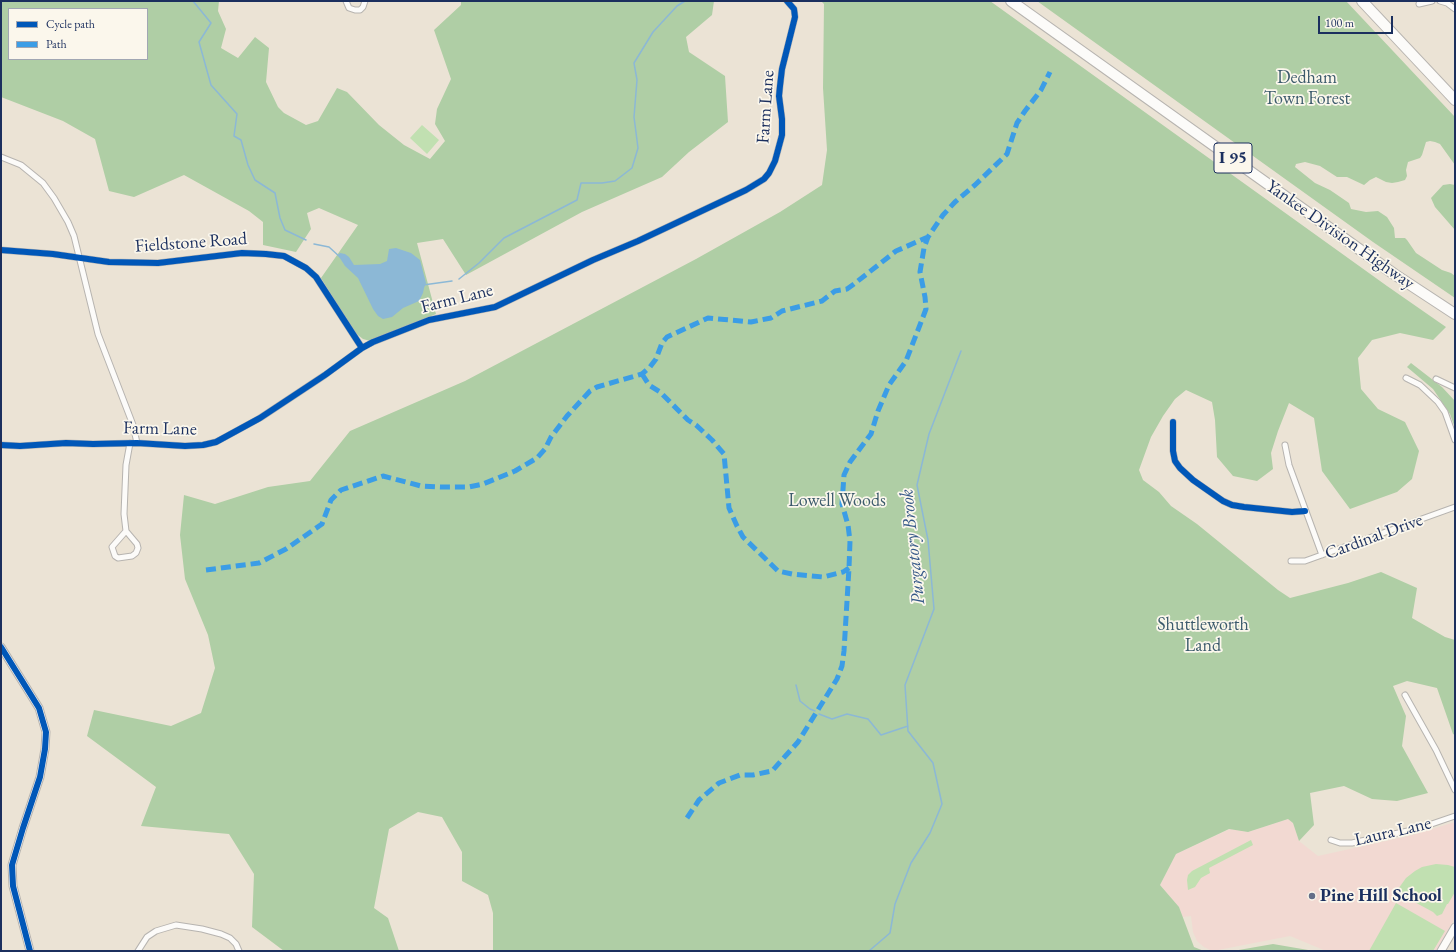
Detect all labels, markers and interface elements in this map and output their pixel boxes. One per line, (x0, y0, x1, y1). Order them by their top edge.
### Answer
legend (8, 8, 148, 60)
scale bar (1320, 8, 1395, 34)
text: 100 m (1325, 15, 1354, 31)
text: Cycle path (46, 16, 95, 32)
text: Path (46, 36, 67, 52)
park label: Dedham Town Forest (1264, 67, 1350, 110)
street label: Farm Lane (753, 69, 779, 145)
road number: I 95 (1214, 143, 1252, 173)
street label: Yankee Division Highway (1262, 176, 1418, 294)
street label: Fieldstone Road (134, 228, 248, 258)
street label: Farm Lane (419, 280, 495, 318)
street label: Farm Lane (123, 418, 197, 440)
water label: Purgatory Brook (896, 488, 930, 606)
park label: Lowell Woods (788, 490, 886, 512)
street label: Cardinal Drive (1322, 509, 1426, 565)
park label: Shuttleworth Land (1157, 614, 1249, 656)
street label: Laura Lane (1352, 813, 1434, 851)
place label: Pine Hill School (1320, 885, 1442, 907)
marker: Pine Hill School (1307, 891, 1317, 901)

